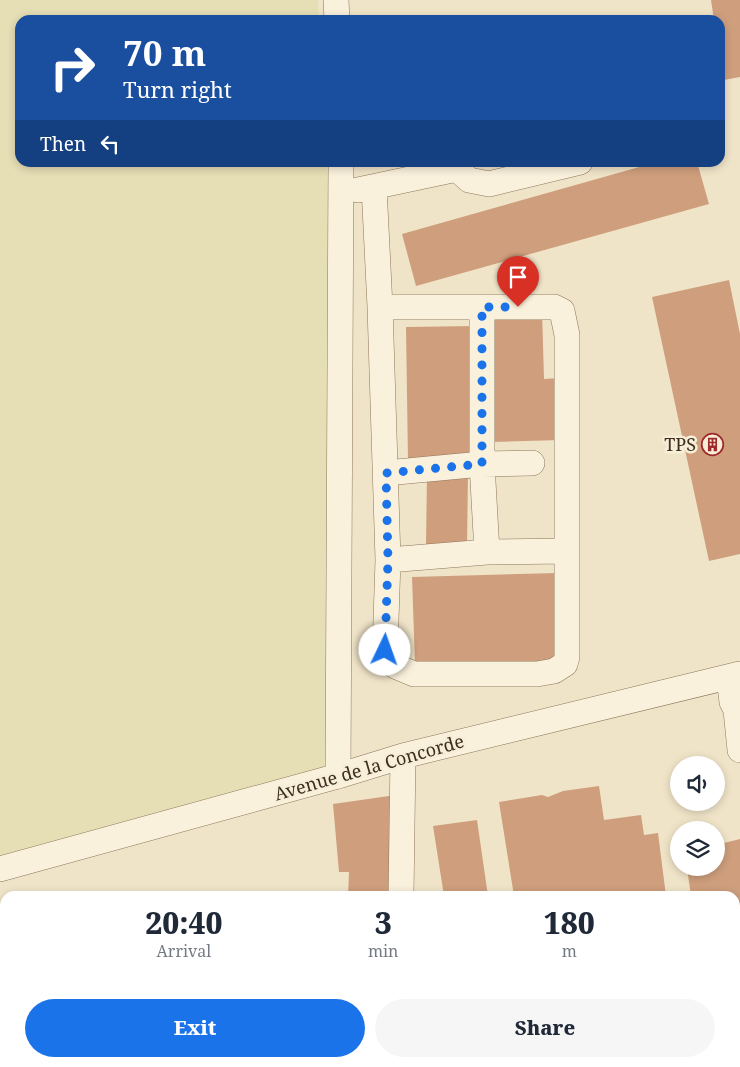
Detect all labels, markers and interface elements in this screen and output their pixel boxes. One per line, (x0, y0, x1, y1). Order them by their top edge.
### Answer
text: 70 m (123, 29, 206, 76)
icon: right (40, 35, 105, 100)
text: Turn right (123, 74, 232, 104)
icon: left (96, 130, 124, 158)
text: Then (40, 131, 86, 157)
pin (497, 256, 539, 307)
icon: arrive (504, 263, 532, 291)
place label: TPS (664, 432, 696, 456)
building icon: TPS (700, 432, 724, 456)
position arrow (358, 623, 410, 675)
street label: Avenue de la Concorde (271, 728, 467, 806)
map controls (670, 756, 725, 876)
button: sound (670, 756, 725, 811)
button: layers (670, 821, 725, 876)
text: 20:40 (145, 902, 223, 943)
text: 3 (375, 902, 392, 943)
text: 180 (544, 902, 595, 943)
text: Arrival (157, 940, 211, 962)
text: min (368, 940, 398, 962)
text: m (562, 940, 577, 962)
button: Exit (25, 999, 365, 1057)
button: Share (375, 999, 715, 1057)

